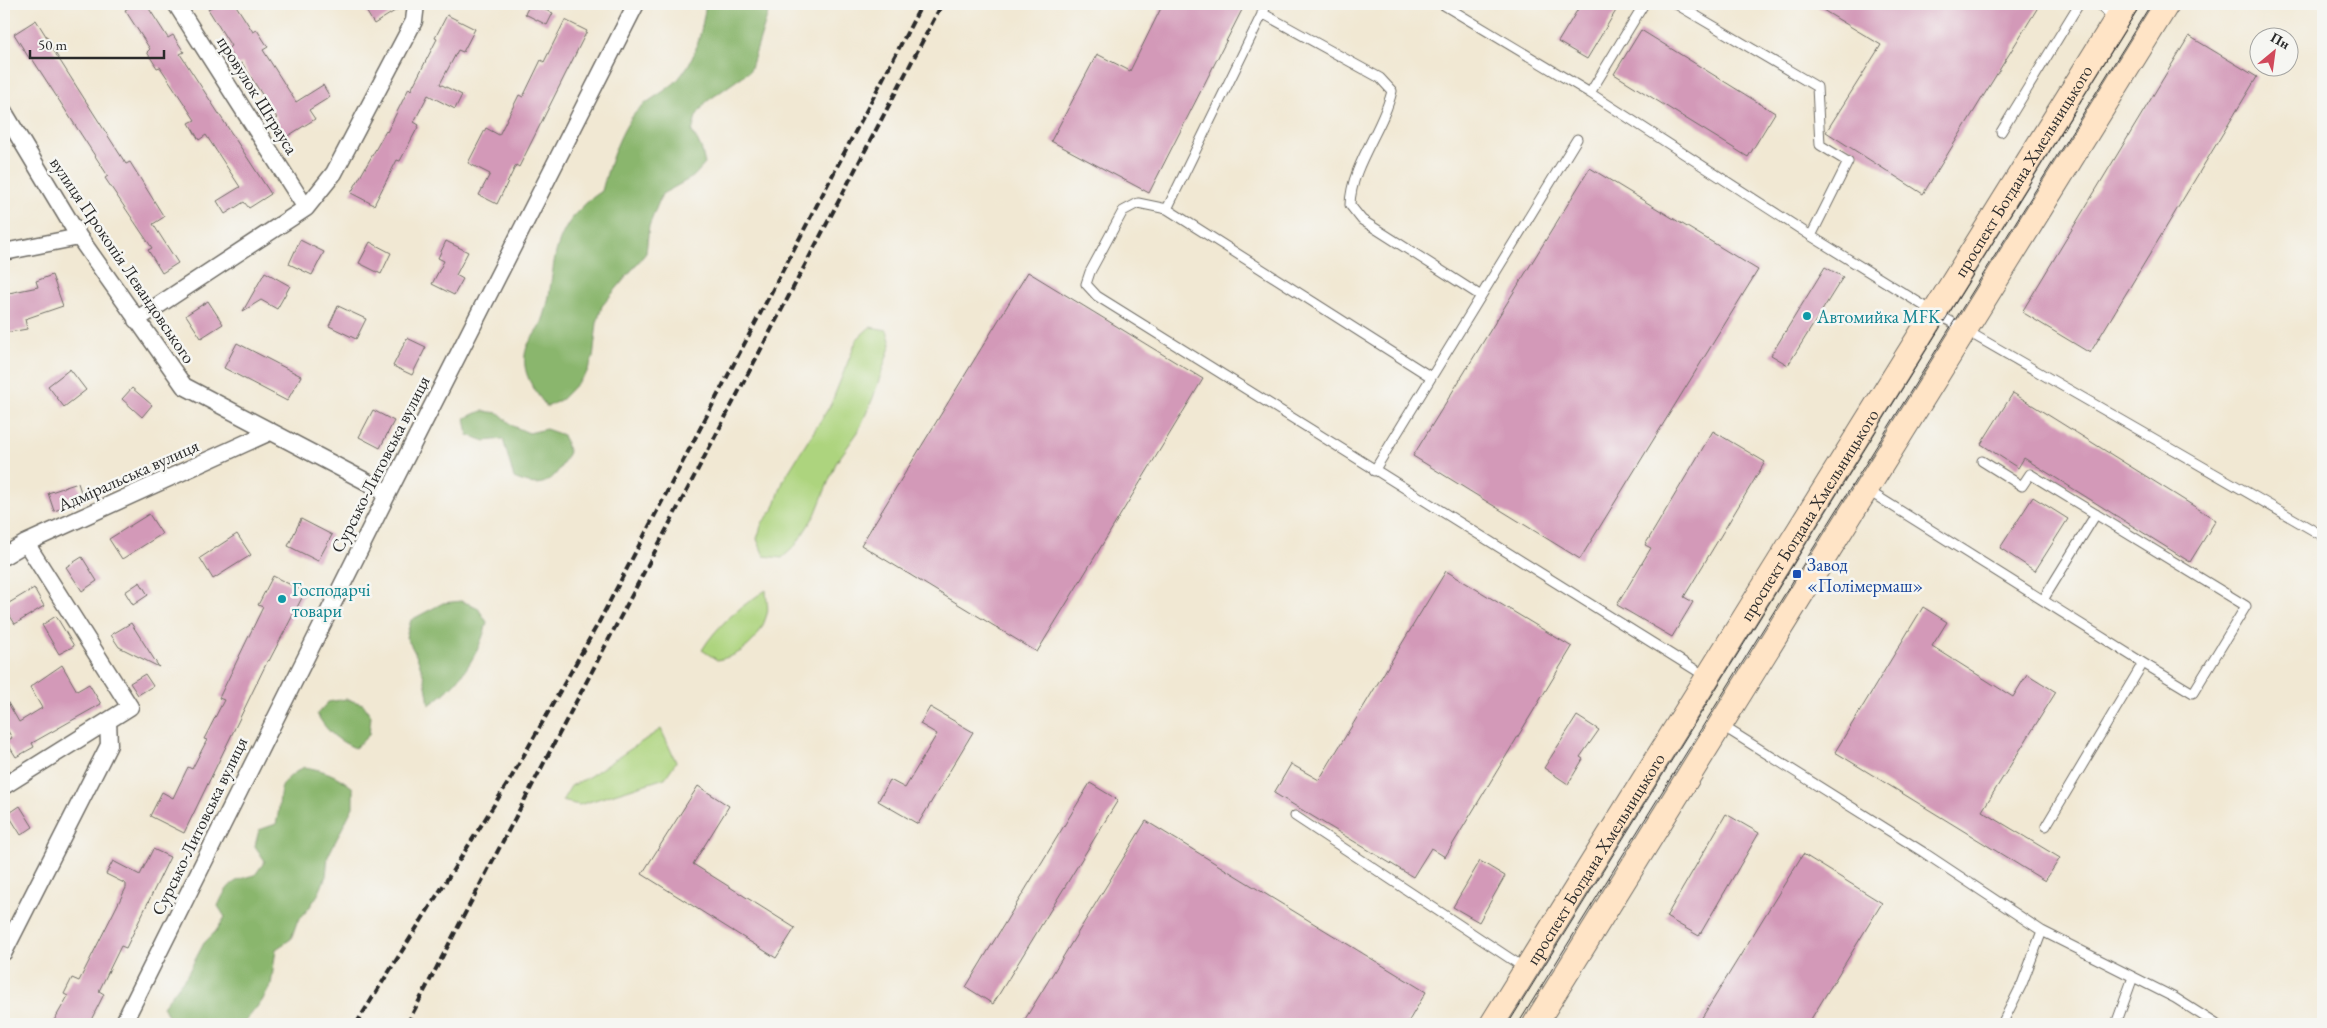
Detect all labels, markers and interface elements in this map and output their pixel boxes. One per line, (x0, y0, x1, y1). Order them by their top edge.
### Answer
scale bar (30, 28, 164, 60)
north arrow (2250, 28, 2300, 78)
text: Пн (2268, 28, 2293, 53)
street label: провулок Штрауса (212, 31, 304, 159)
text: 50 m (38, 35, 67, 54)
street label: проспект Богдана Хмельницького (1948, 60, 2097, 281)
street label: вулиця Прокопія Левандовського (45, 152, 201, 368)
place label: Автомийка MFK (1816, 305, 1941, 328)
marker: Автомийка MFK (1801, 310, 1813, 322)
street label: Сурсько-Литовська вулиця (325, 372, 435, 556)
street label: проспект Богдана Хмельницького (1734, 404, 1883, 625)
street label: Адміральська вулиця (53, 434, 202, 517)
place label: Завод «Полімермаш» (1807, 553, 1923, 597)
marker: Завод «Полімермаш» (1791, 568, 1803, 580)
place label: Господарчі товари (292, 578, 371, 622)
marker: Господарчі товари (276, 593, 288, 605)
street label: Сурсько-Литовська вулиця (146, 733, 252, 919)
street label: проспект Богдана Хмельницького (1520, 748, 1670, 969)

